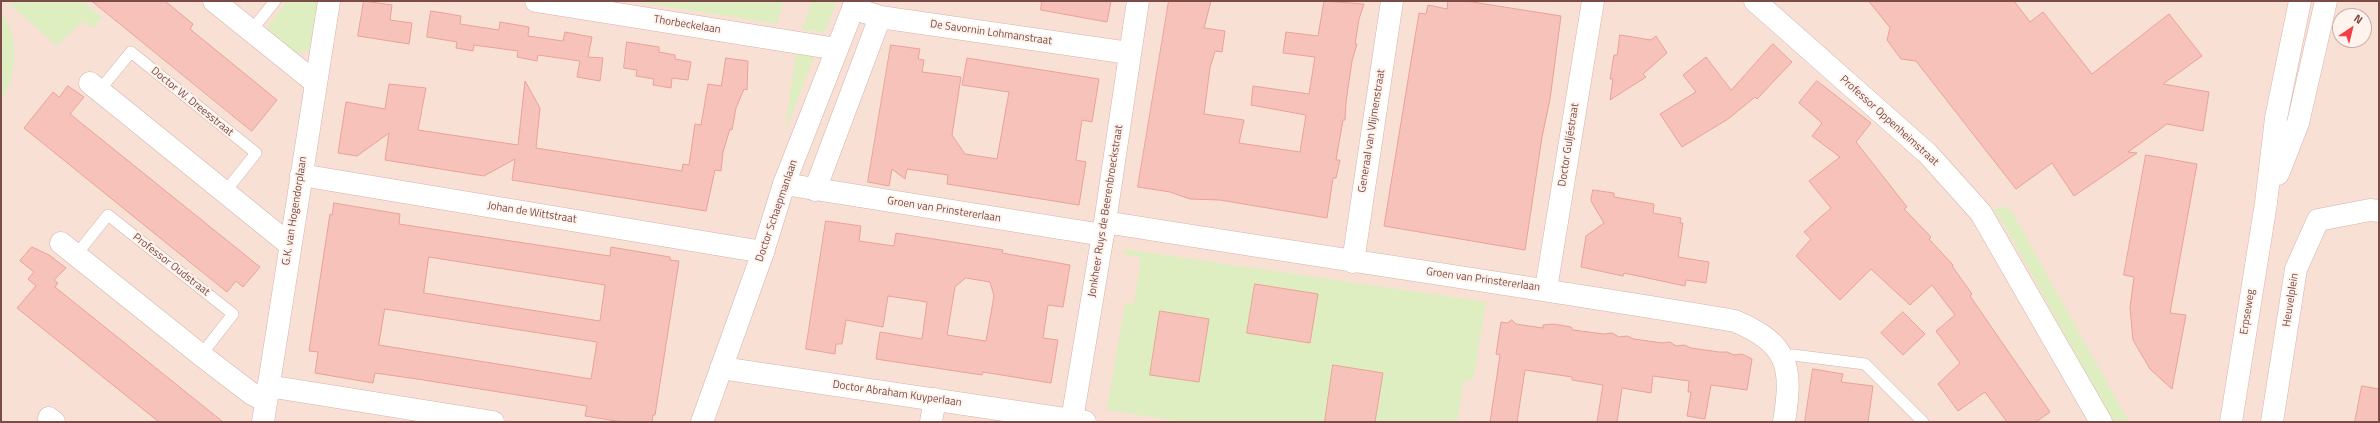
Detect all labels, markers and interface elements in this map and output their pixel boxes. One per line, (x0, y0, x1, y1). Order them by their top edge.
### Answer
north arrow (2332, 8, 2372, 48)
text: N (2351, 10, 2366, 28)
street label: Thorbeckelaan (653, 13, 721, 37)
street label: De Savornin Lohmanstraat (929, 18, 1053, 48)
street label: Doctor W. Dreesstraat (148, 65, 236, 139)
street label: Generaal van Vlijmenstraat (1356, 68, 1388, 194)
street label: Professor Oppenheimstraat (1837, 73, 1941, 169)
street label: Doctor Guljéstraat (1556, 102, 1582, 188)
street label: Jonkheer Ruys de Beerenbroeckstraat (1086, 124, 1126, 298)
street label: G.K. van Hogendorplaan (280, 156, 310, 266)
street label: Doctor Schaepmanlaan (753, 158, 801, 264)
street label: Groen van Prinstererlaan (886, 194, 1002, 226)
street label: Johan de Wittstraat (487, 199, 577, 227)
street label: Professor Oudstraat (130, 231, 212, 299)
street label: Groen van Prinstererlaan (1425, 265, 1541, 295)
street label: Heuvelplein (2280, 272, 2302, 328)
street label: Erpseweg (2238, 288, 2258, 336)
street label: Doctor Abraham Kuyperlaan (832, 378, 962, 410)

